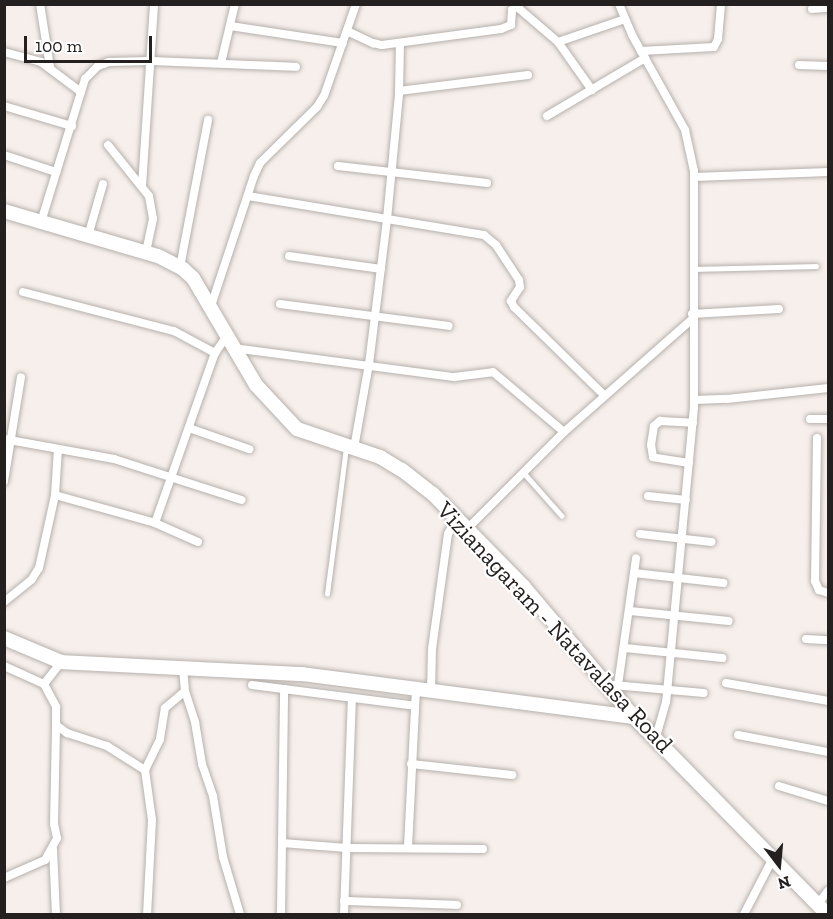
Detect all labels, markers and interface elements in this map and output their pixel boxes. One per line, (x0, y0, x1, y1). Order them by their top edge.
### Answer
scale bar (27, 24, 154, 62)
text: 100 m (35, 35, 82, 57)
street label: Vizianagaram - Natavalasa Road (431, 496, 679, 758)
north arrow (749, 835, 809, 895)
text: N (776, 872, 793, 894)

